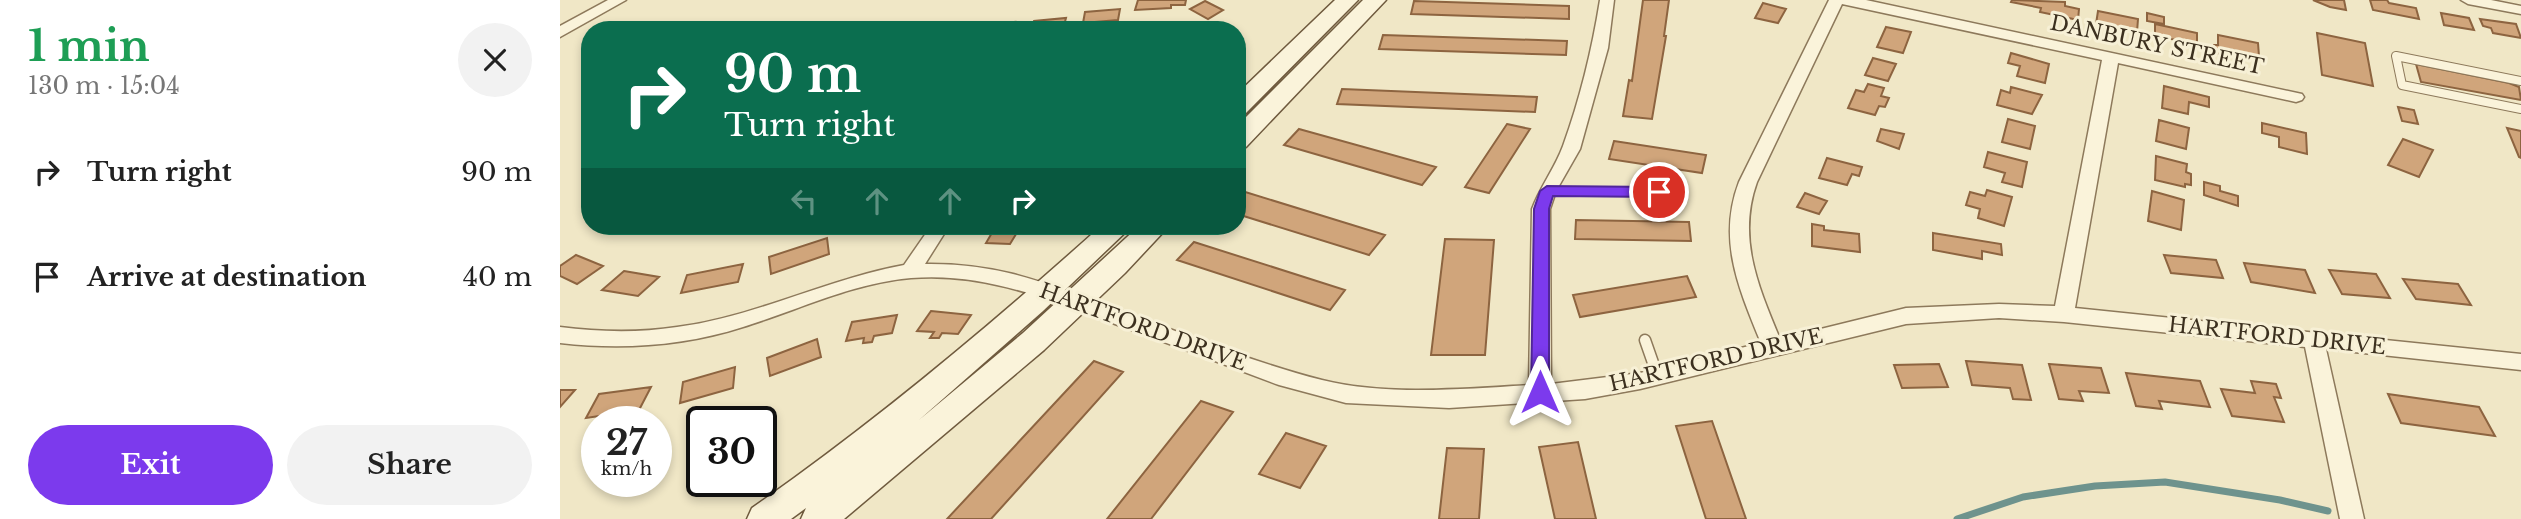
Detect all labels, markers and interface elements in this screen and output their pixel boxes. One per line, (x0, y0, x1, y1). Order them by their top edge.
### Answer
street label: DANBURY STREET (2048, 10, 2266, 80)
text: 1 min (28, 20, 150, 72)
button: close (458, 23, 532, 97)
text: 90 m (724, 44, 861, 105)
icon: right (609, 49, 700, 140)
text: 130 m · 15:04 (28, 72, 180, 100)
text: Turn right (724, 105, 895, 145)
icon: right (28, 153, 66, 191)
text: Turn right (87, 156, 232, 188)
text: 90 m (461, 156, 532, 188)
pin (1629, 162, 1689, 222)
icon: arrive (1640, 173, 1678, 211)
icon: left (785, 182, 823, 220)
icon: ahead (858, 182, 896, 220)
icon: ahead (931, 182, 969, 220)
icon: right (1004, 182, 1042, 220)
icon: arrive (28, 258, 66, 296)
text: Arrive at destination (87, 261, 367, 293)
text: 40 m (463, 261, 532, 293)
street label: HARTFORD DRIVE (1036, 277, 1250, 377)
street label: HARTFORD DRIVE (2167, 312, 2387, 360)
street label: HARTFORD DRIVE (1607, 323, 1825, 397)
position arrow (1503, 355, 1577, 429)
speed limit sign: 30 (686, 406, 777, 497)
text: 27 (606, 421, 647, 464)
button: Exit (28, 425, 273, 505)
button: Share (287, 425, 532, 505)
text: km/h (601, 458, 652, 480)

